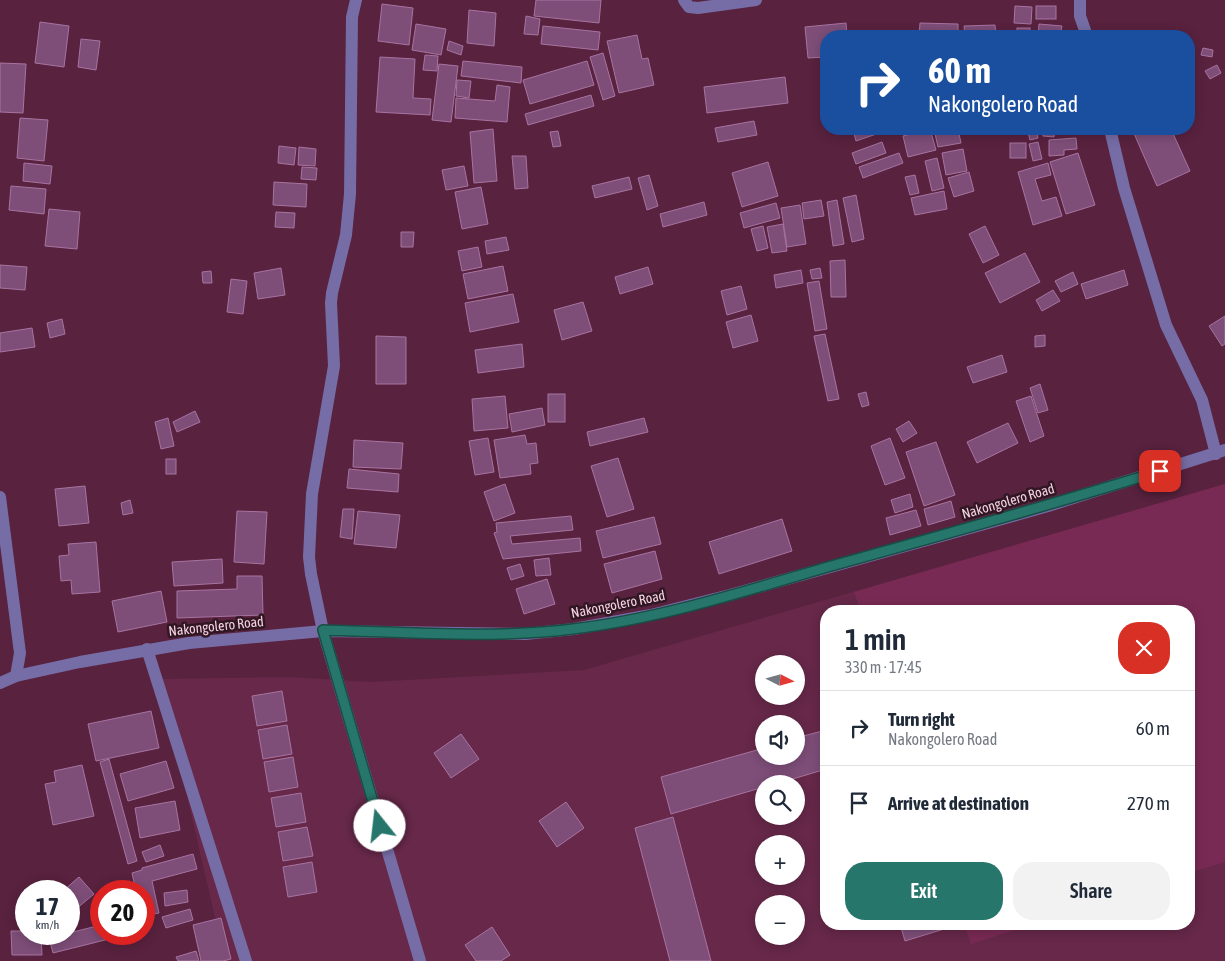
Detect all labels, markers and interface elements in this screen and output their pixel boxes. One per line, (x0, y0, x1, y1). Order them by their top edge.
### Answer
icon: right (845, 50, 910, 115)
text: 60 m (928, 50, 991, 90)
text: Nakongolero Road (928, 91, 1078, 117)
pin (1139, 450, 1181, 492)
icon: arrive (1146, 457, 1174, 485)
street label: Nakongolero Road (960, 480, 1056, 522)
street label: Nakongolero Road (570, 587, 666, 621)
street label: Nakongolero Road (168, 613, 264, 639)
text: 1 min (845, 622, 906, 656)
button: close (1118, 622, 1170, 674)
north arrow (755, 655, 805, 705)
map controls (755, 655, 805, 945)
text: 330 m · 17:45 (845, 658, 922, 676)
text: Turn right (888, 708, 955, 730)
icon: right (845, 714, 873, 742)
button: sound (755, 715, 805, 765)
text: 60 m (1136, 717, 1170, 739)
text: Nakongolero Road (888, 730, 997, 748)
button: search (755, 775, 805, 825)
icon: arrive (845, 789, 873, 817)
text: Arrive at destination (888, 792, 1029, 814)
text: 270 m (1127, 792, 1170, 814)
position arrow (353, 799, 405, 851)
button: + (755, 835, 805, 885)
button: Exit (845, 862, 1003, 920)
button: Share (1013, 862, 1170, 920)
speed limit sign: 20 (90, 880, 155, 945)
text: 17 (36, 892, 59, 920)
button: − (755, 895, 805, 945)
text: km/h (36, 918, 59, 932)

